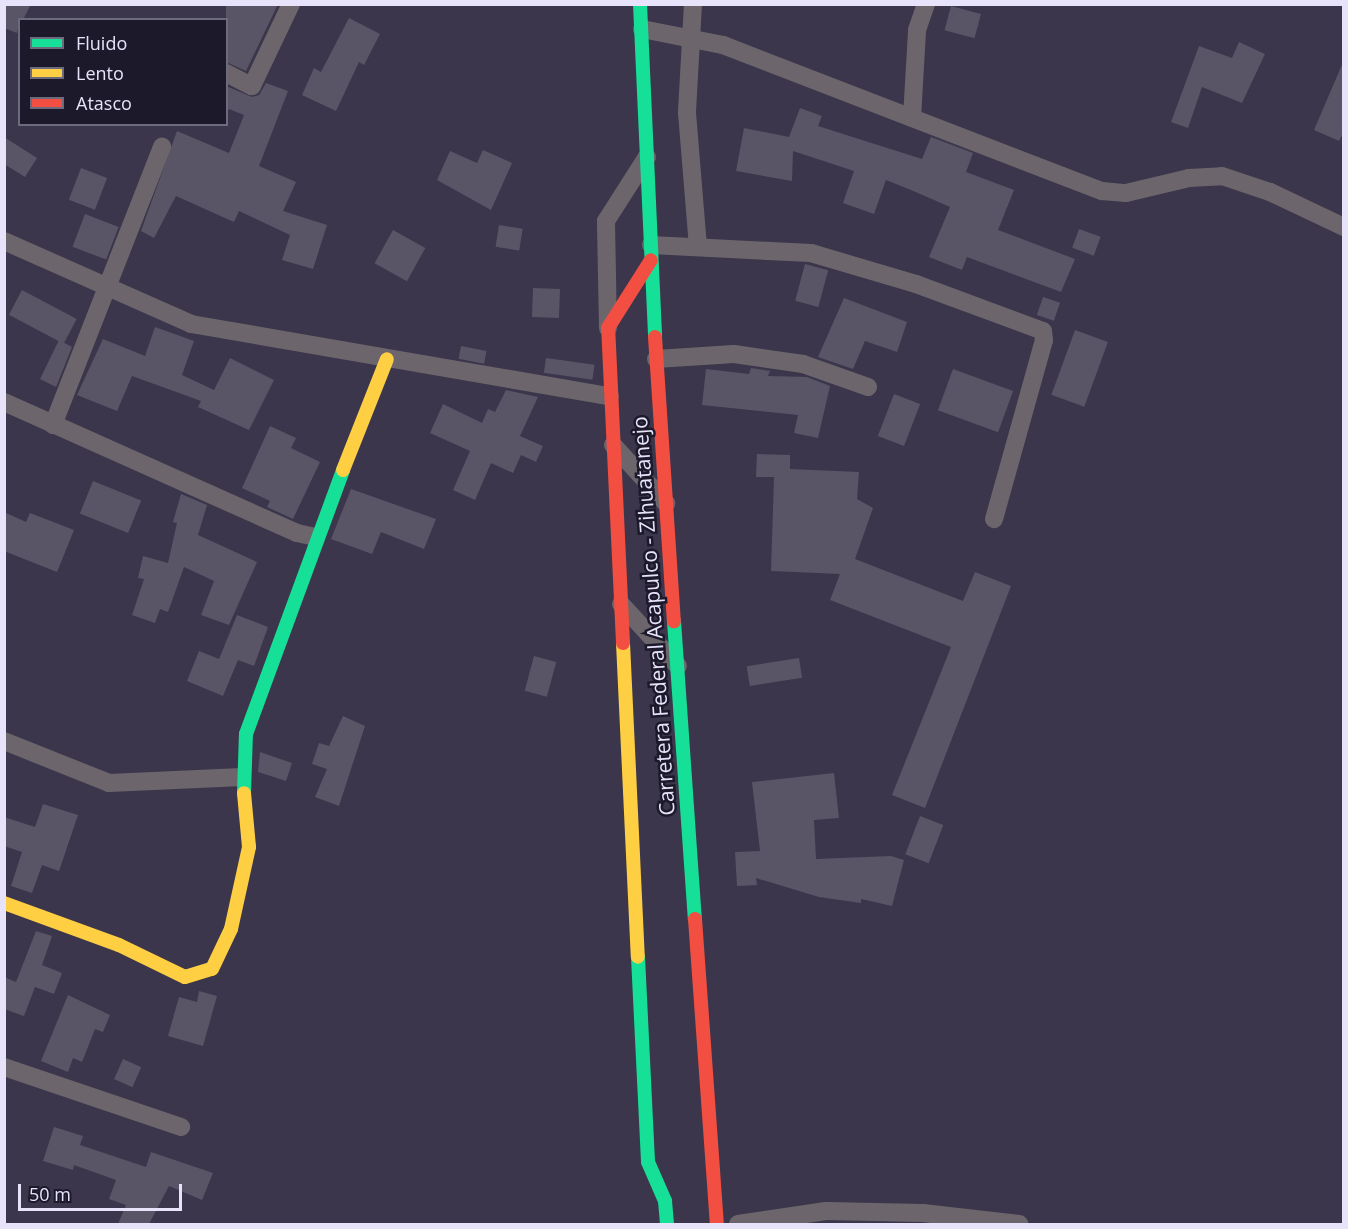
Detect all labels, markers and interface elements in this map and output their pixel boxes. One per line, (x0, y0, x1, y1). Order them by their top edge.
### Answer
legend (18, 18, 228, 126)
text: Fluido (76, 31, 127, 55)
text: Lento (76, 61, 124, 85)
text: Atasco (76, 91, 132, 115)
street label: Carretera Federal Acapulco - Zihuatanejo (626, 416, 680, 816)
scale bar (21, 1172, 184, 1210)
text: 50 m (29, 1182, 71, 1206)

